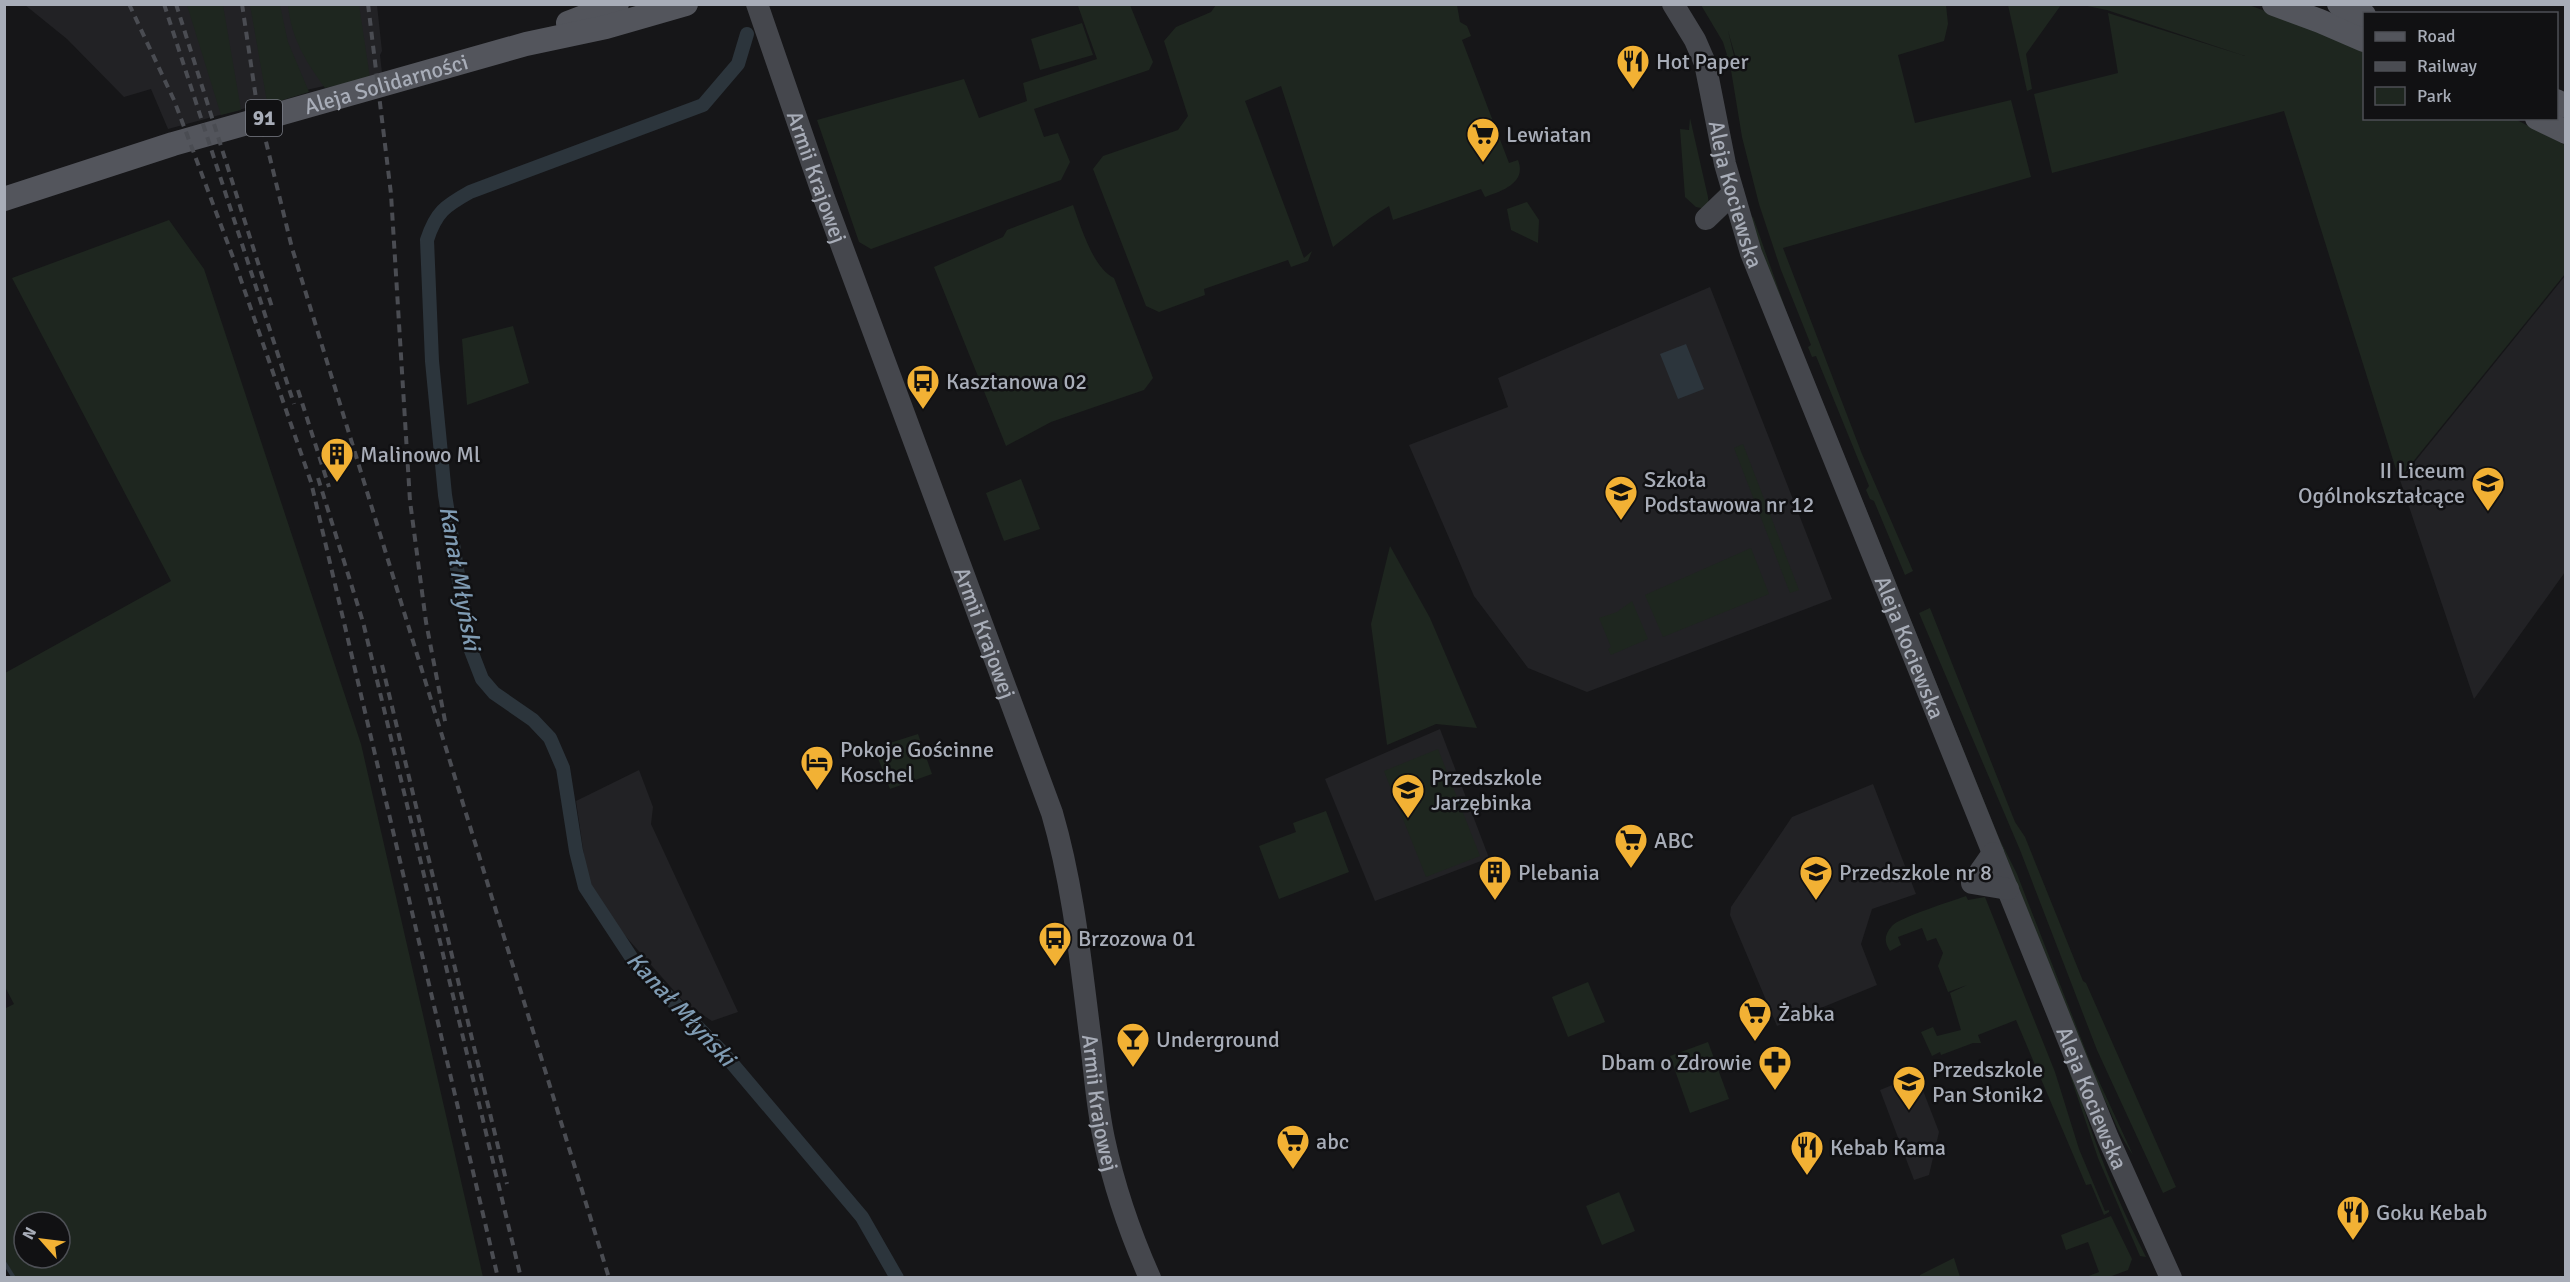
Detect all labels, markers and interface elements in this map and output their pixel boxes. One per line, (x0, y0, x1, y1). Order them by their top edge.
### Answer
legend (2363, 12, 2558, 120)
text: Road (2417, 25, 2456, 47)
restaurant icon: Hot Paper (1615, 43, 1651, 90)
street label: Aleja Solidarności (301, 48, 471, 120)
place label: Hot Paper (1656, 48, 1749, 75)
text: Railway (2417, 55, 2478, 77)
text: Park (2417, 85, 2452, 107)
road number: 91 (246, 100, 282, 136)
street label: Armii Krajowej (781, 107, 852, 247)
supermarket icon: Lewiatan (1465, 116, 1501, 163)
street label: Aleja Kociewska (1703, 118, 1769, 272)
place label: Lewiatan (1506, 121, 1592, 148)
bus stop icon: Kasztanowa 02 (905, 363, 941, 410)
place label: Kasztanowa 02 (946, 368, 1087, 395)
building icon: Malinowo Ml (319, 436, 355, 483)
place label: Malinowo Ml (360, 441, 481, 468)
place label: II Liceum Ogólnokształcące (2298, 457, 2465, 509)
school or university icon: II Liceum Ogólnokształcące (2470, 465, 2506, 512)
place label: Szkoła Podstawowa nr 12 (1644, 466, 1814, 518)
school or university icon: Szkoła Podstawowa nr 12 (1603, 474, 1639, 521)
water label: Kanał Młyński (433, 503, 488, 655)
street label: Armii Krajowej (948, 563, 1021, 703)
street label: Aleja Kociewska (1869, 572, 1950, 723)
place label: Pokoje Gościnne Koschel (840, 736, 994, 788)
hotel icon: Pokoje Gościnne Koschel (799, 744, 835, 791)
place label: Przedszkole Jarzębinka (1431, 764, 1542, 816)
school or university icon: Przedszkole Jarzębinka (1390, 772, 1426, 819)
supermarket icon: ABC (1613, 822, 1649, 869)
place label: ABC (1654, 827, 1694, 854)
building icon: Plebania (1477, 854, 1513, 901)
school or university icon: Przedszkole nr 8 (1798, 854, 1834, 901)
place label: Plebania (1518, 859, 1600, 886)
place label: Przedszkole nr 8 (1839, 859, 1992, 886)
bus stop icon: Brzozowa 01 (1037, 920, 1073, 967)
place label: Brzozowa 01 (1078, 925, 1196, 952)
water label: Kanał Młyński (620, 945, 743, 1074)
supermarket icon: Żabka (1737, 995, 1773, 1042)
place label: Żabka (1778, 1000, 1835, 1027)
bar icon: Underground (1115, 1021, 1151, 1068)
street label: Aleja Kociewska (2050, 1023, 2133, 1174)
place label: Underground (1156, 1026, 1280, 1053)
street label: Armii Krajowej (1076, 1033, 1124, 1174)
pharmacy icon: Dbam o Zdrowie (1757, 1044, 1793, 1091)
place label: Dbam o Zdrowie (1601, 1049, 1752, 1076)
place label: Przedszkole Pan Słonik2 (1932, 1056, 2044, 1108)
school or university icon: Przedszkole Pan Słonik2 (1891, 1064, 1927, 1111)
supermarket icon: abc (1275, 1123, 1311, 1170)
place label: abc (1316, 1128, 1349, 1155)
restaurant icon: Kebab Kama (1789, 1129, 1825, 1176)
place label: Kebab Kama (1830, 1134, 1946, 1161)
restaurant icon: Goku Kebab (2335, 1194, 2371, 1241)
place label: Goku Kebab (2376, 1199, 2487, 1226)
north arrow (12, 1210, 72, 1270)
text: N (18, 1224, 41, 1243)

